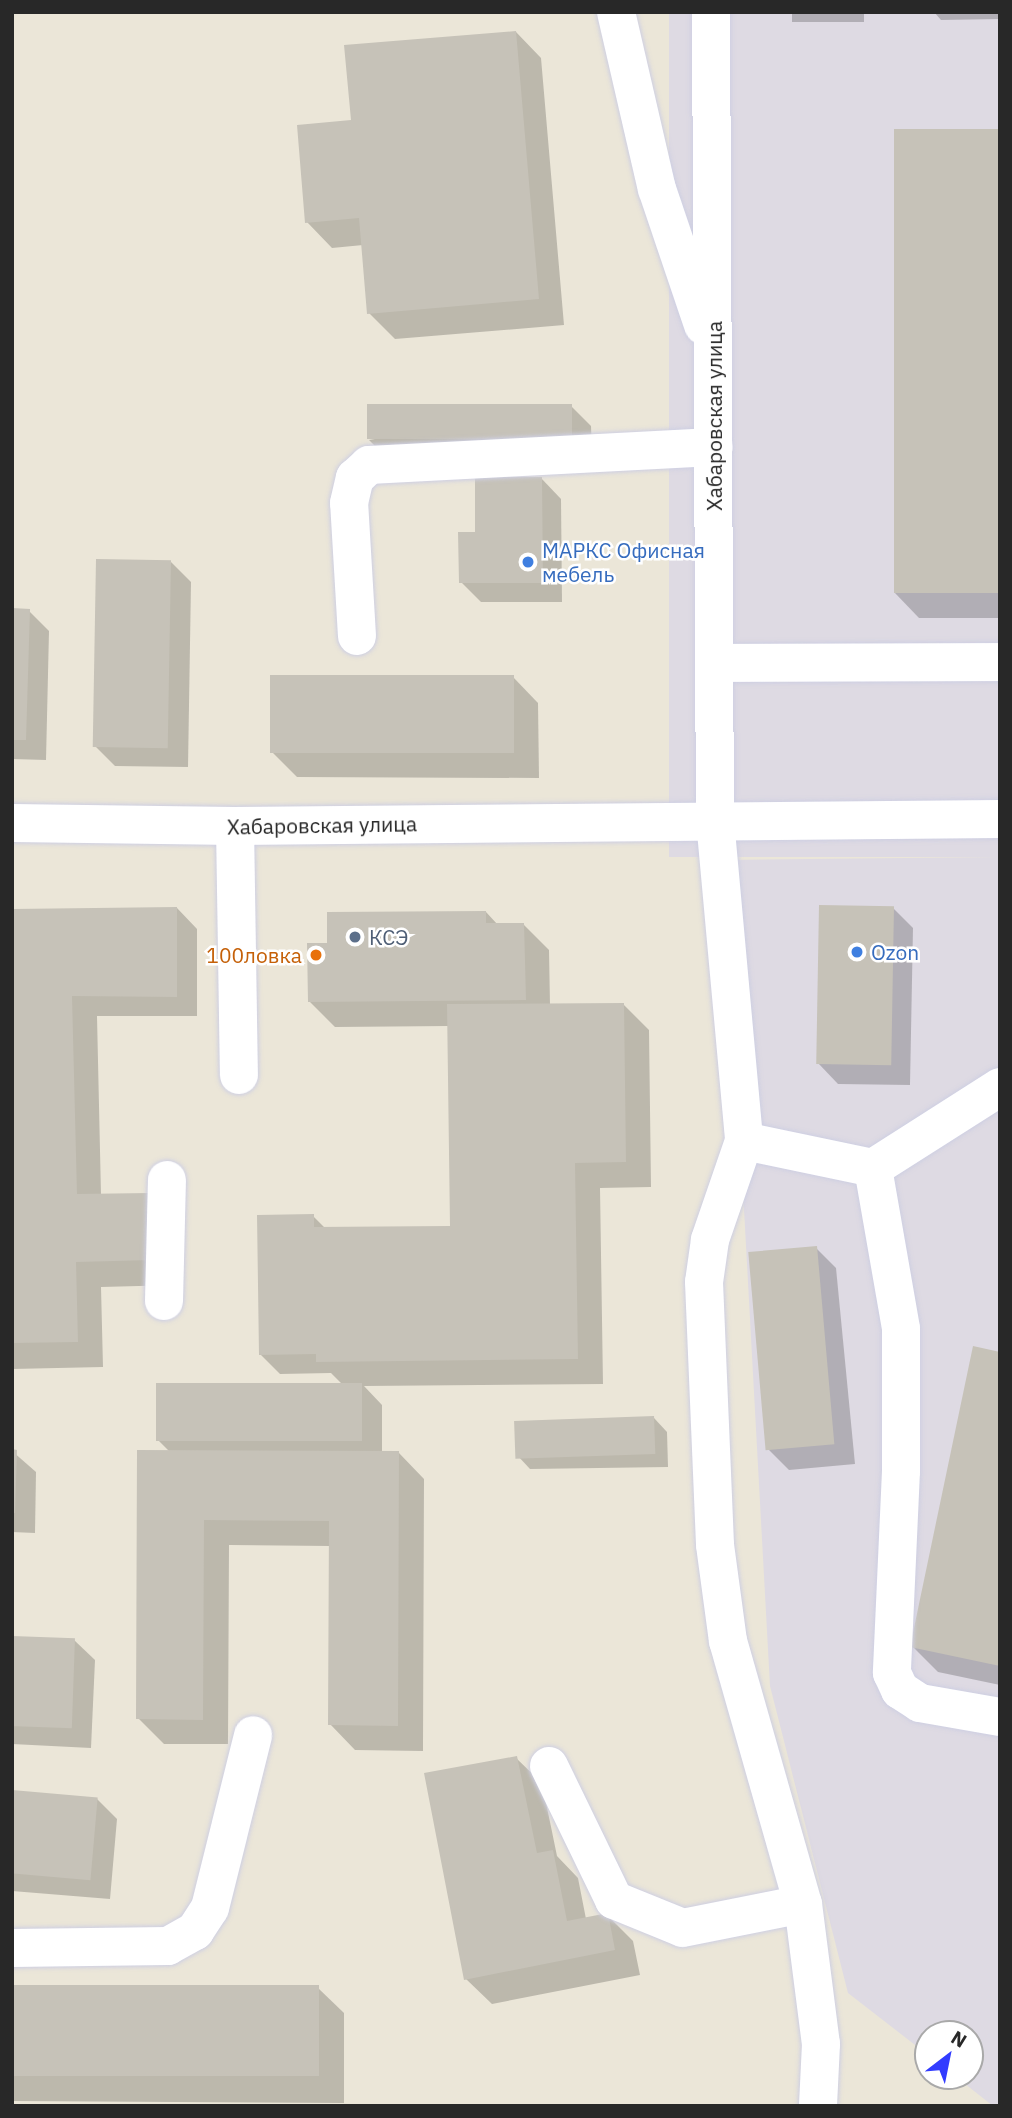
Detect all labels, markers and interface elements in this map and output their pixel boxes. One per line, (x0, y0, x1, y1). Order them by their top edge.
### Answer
street label: Хабаровская улица (701, 321, 727, 511)
place label: МАРКС Офисная мебель (542, 537, 705, 587)
marker: МАРКС Офисная мебель (520, 554, 536, 570)
street label: Хабаровская улица (227, 811, 417, 839)
place label: КСЭ (369, 924, 409, 950)
marker: КСЭ (347, 929, 363, 945)
place label: Ozon (871, 939, 919, 965)
place label: 100ловка (206, 942, 302, 968)
marker: Ozon (849, 944, 865, 960)
marker: 100ловка (308, 947, 324, 963)
north arrow (914, 2020, 984, 2090)
text: N (947, 2025, 971, 2053)

